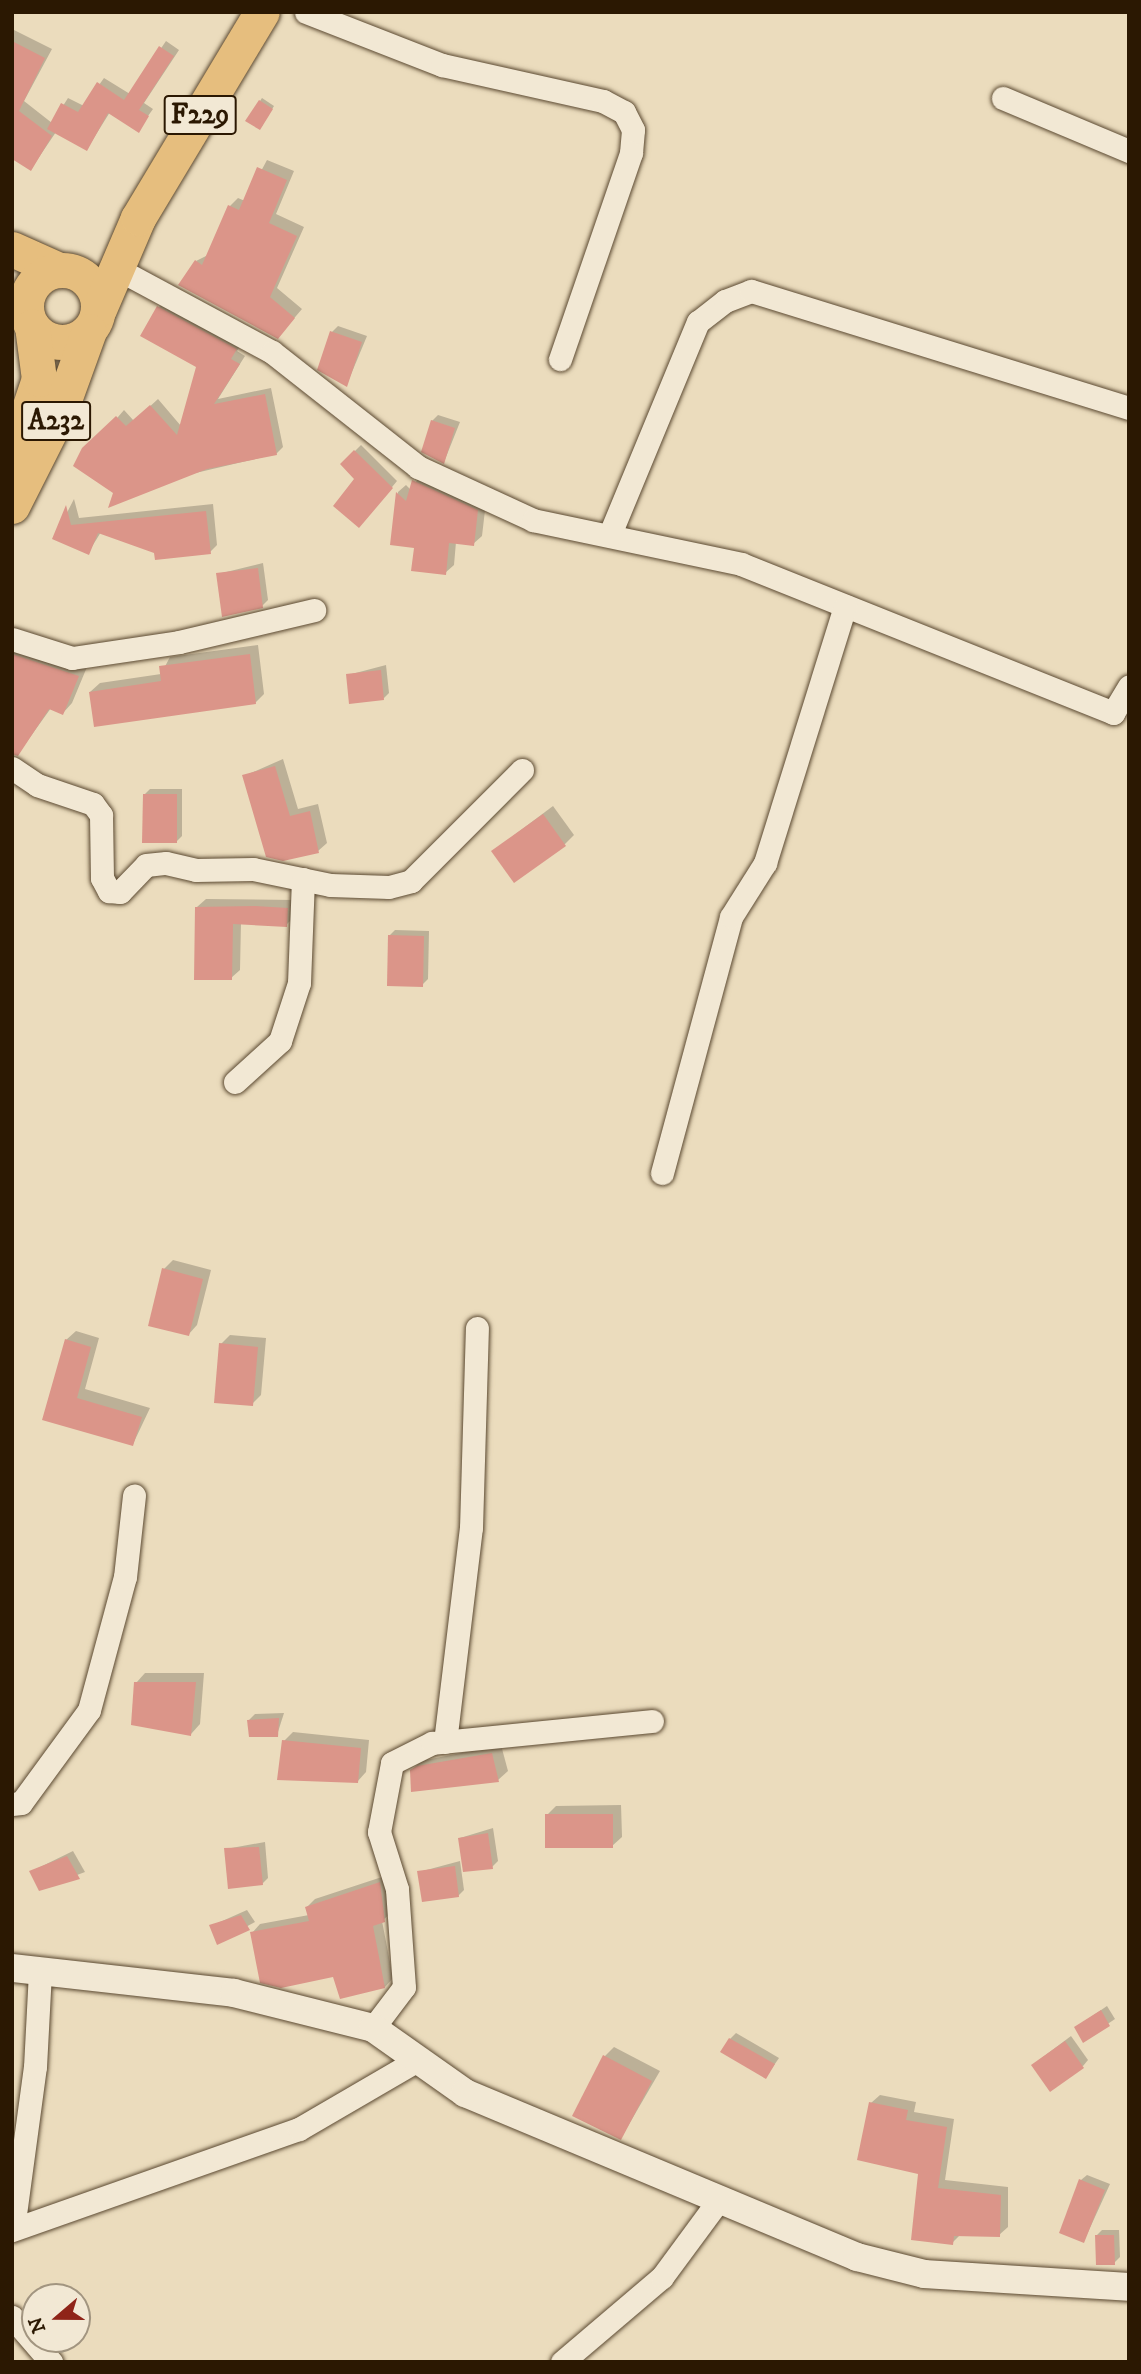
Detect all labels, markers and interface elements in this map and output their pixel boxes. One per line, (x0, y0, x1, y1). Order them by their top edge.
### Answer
road number: F229 (163, 90, 237, 140)
road number: A232 (21, 396, 91, 446)
north arrow (21, 2283, 91, 2353)
text: N (24, 2313, 51, 2336)

